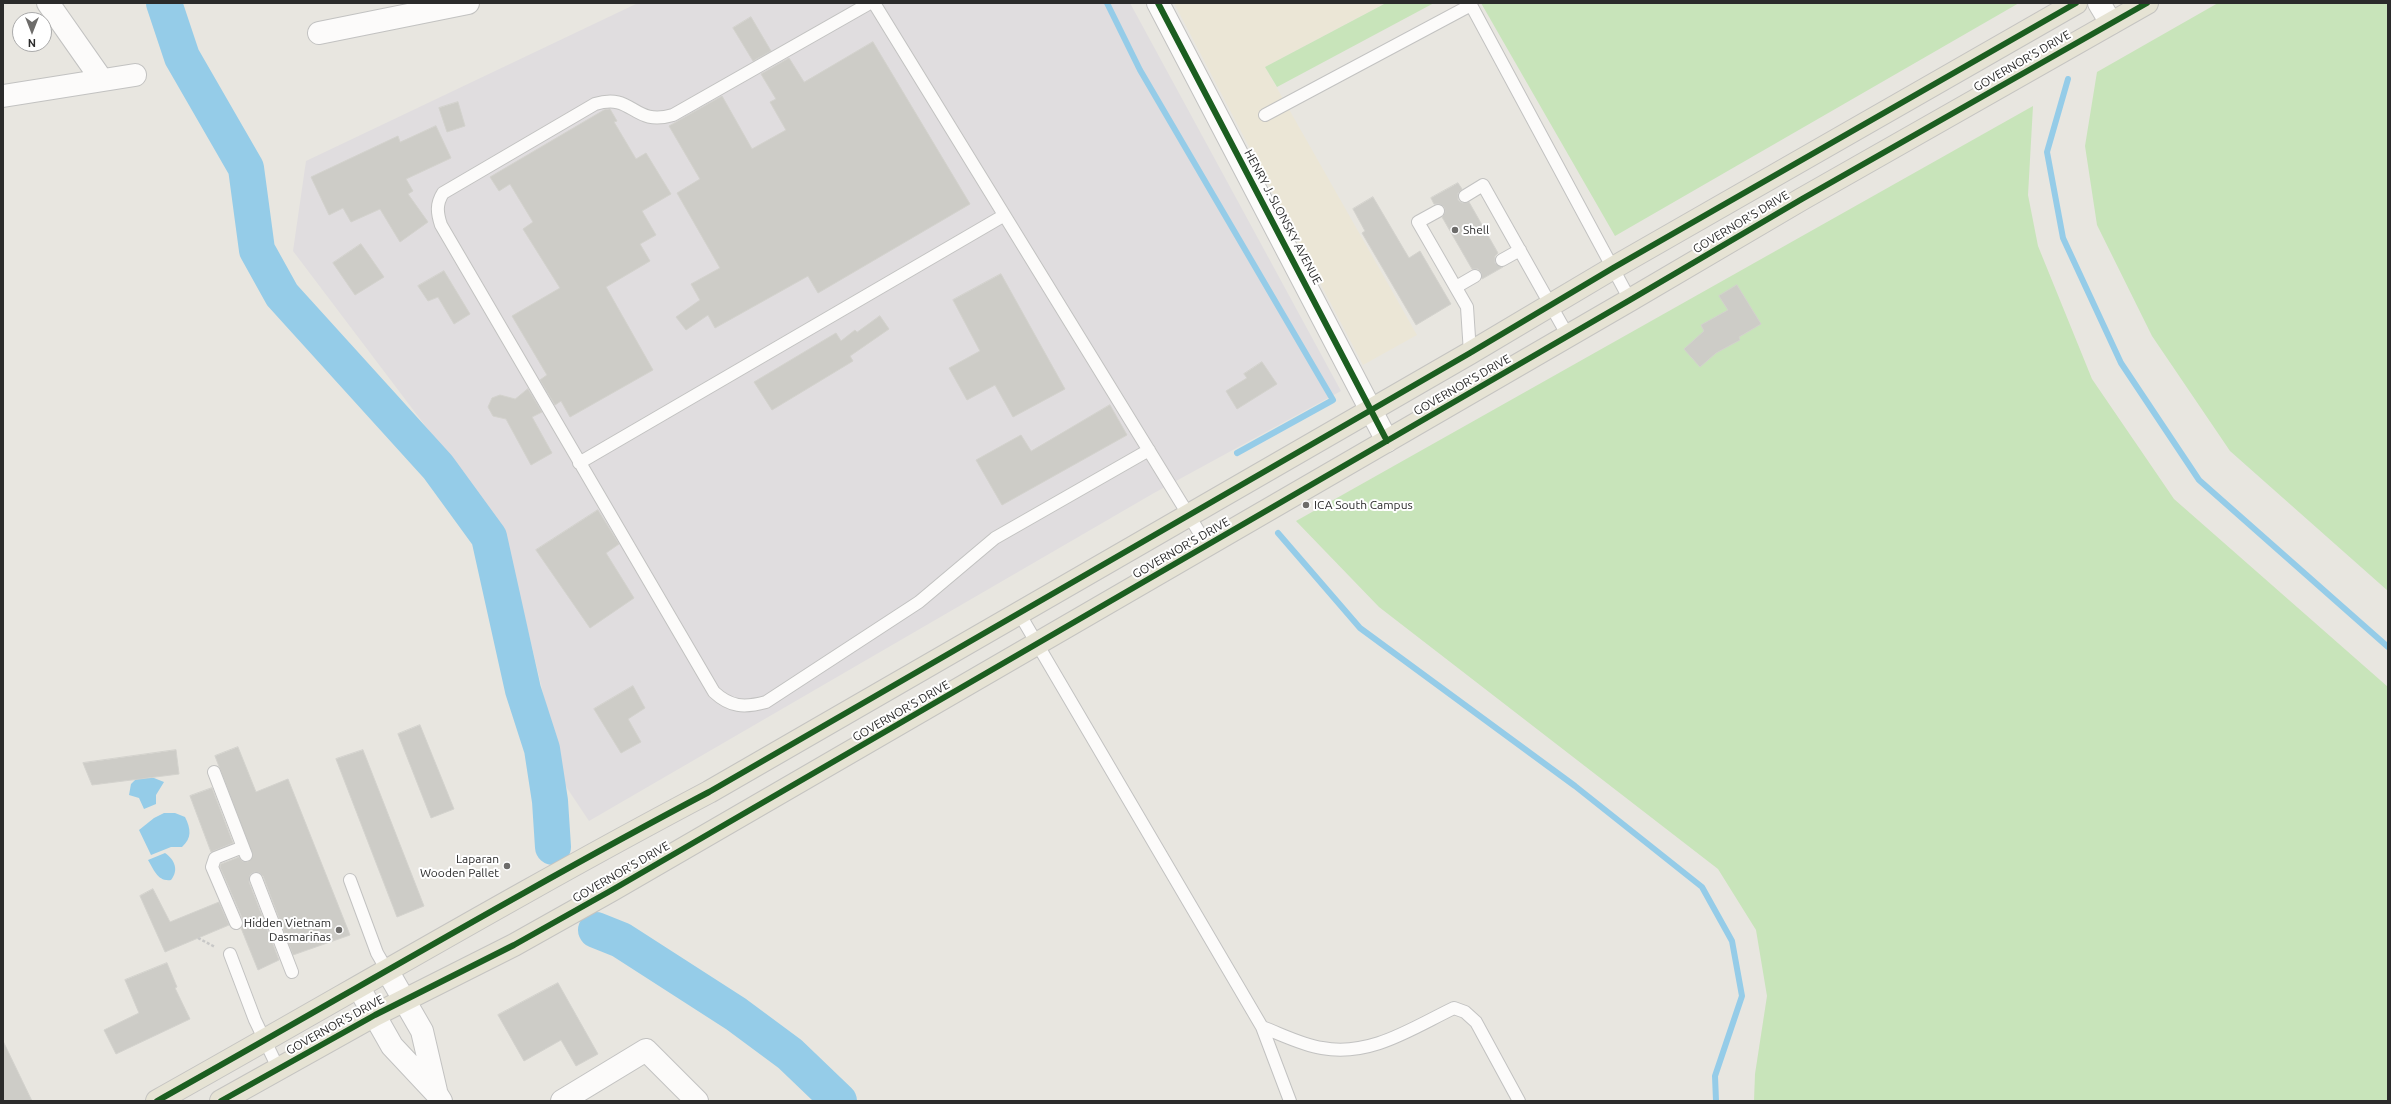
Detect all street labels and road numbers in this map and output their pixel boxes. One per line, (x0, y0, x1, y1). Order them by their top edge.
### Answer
street label: GOVERNOR'S DRIVE (1971, 27, 2073, 95)
street label: HENRY J. SLONSKY AVENUE (1241, 147, 1325, 287)
street label: GOVERNOR'S DRIVE (1690, 188, 1792, 256)
street label: GOVERNOR'S DRIVE (1411, 351, 1513, 419)
street label: GOVERNOR'S DRIVE (1130, 514, 1232, 582)
street label: GOVERNOR'S DRIVE (850, 677, 952, 745)
street label: GOVERNOR'S DRIVE (570, 838, 672, 906)
street label: GOVERNOR'S DRIVE (284, 992, 386, 1058)

